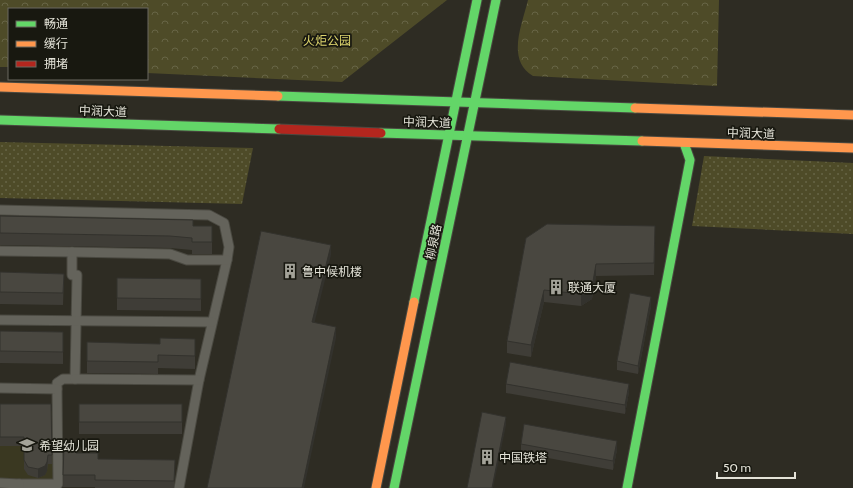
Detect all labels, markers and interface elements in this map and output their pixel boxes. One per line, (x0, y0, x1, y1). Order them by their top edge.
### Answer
legend (8, 8, 148, 80)
text: 畅通 (44, 16, 68, 31)
park label: 火炬公园 (303, 33, 351, 48)
text: 缓行 (44, 36, 68, 51)
text: 拥堵 (44, 56, 68, 71)
street label: 中润大道 (79, 103, 127, 119)
street label: 中润大道 (403, 114, 451, 130)
street label: 中润大道 (727, 125, 775, 141)
street label: 柳泉路 (422, 223, 444, 261)
building icon: 鲁中候机楼 (281, 262, 299, 280)
place label: 鲁中候机楼 (302, 264, 362, 279)
building icon: 联通大厦 (547, 278, 565, 296)
place label: 联通大厦 (568, 280, 616, 295)
school or university icon: 希望幼儿园 (18, 436, 36, 454)
place label: 希望幼儿园 (39, 438, 99, 453)
building icon: 中国铁塔 (478, 448, 496, 466)
place label: 中国铁塔 (499, 450, 547, 465)
scale bar (717, 454, 795, 480)
text: 50 m (723, 460, 751, 475)

